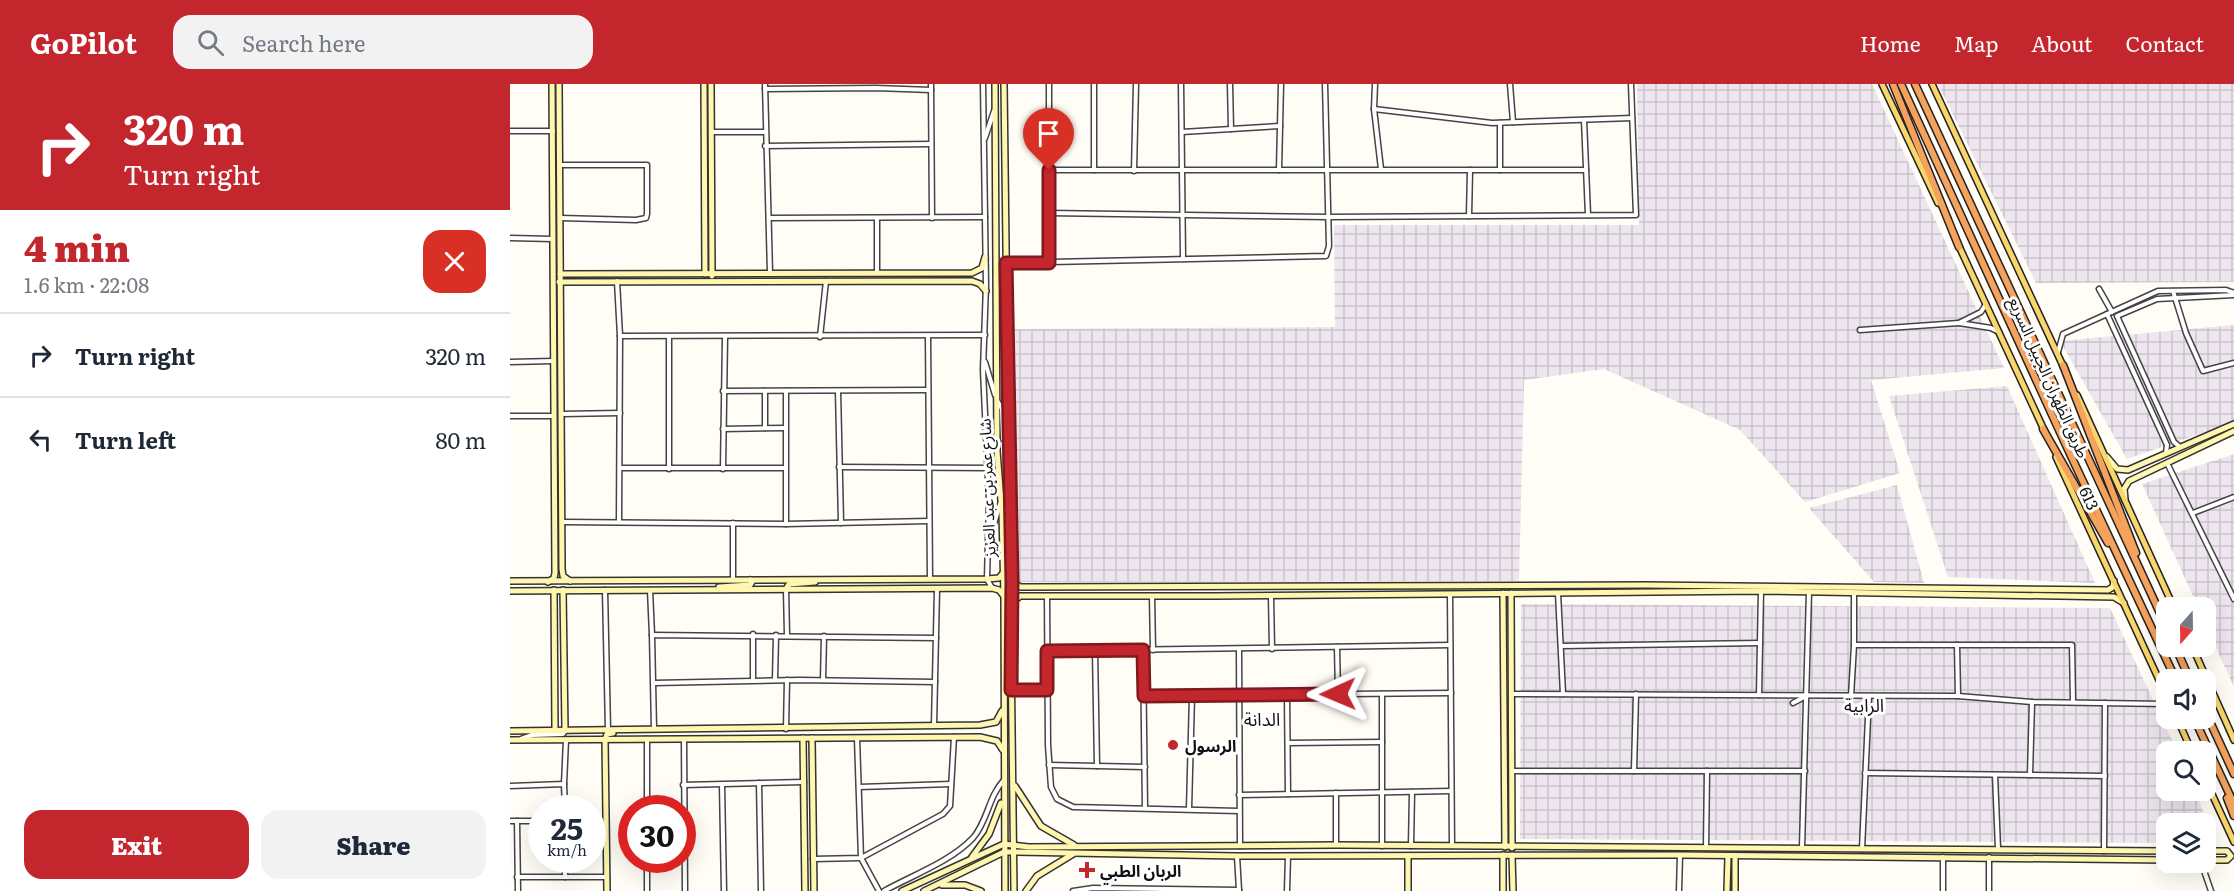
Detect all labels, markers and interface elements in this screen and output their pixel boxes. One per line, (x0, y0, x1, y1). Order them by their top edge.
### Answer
search box (173, 15, 593, 69)
text: GoPilot (30, 21, 137, 63)
icon: search (194, 26, 227, 59)
text: Search here (242, 26, 365, 59)
text: Home (1860, 27, 1921, 58)
text: Map (1954, 27, 1998, 58)
text: About (2031, 27, 2093, 58)
text: Contact (2126, 27, 2204, 58)
text: 320 m (123, 96, 244, 158)
icon: right (24, 108, 102, 186)
pin (1023, 108, 1074, 170)
icon: arrive (1032, 117, 1065, 150)
text: Turn right (123, 153, 260, 193)
text: 4 min (24, 220, 130, 273)
button: close (423, 230, 486, 293)
text: 1.6 km · 22:08 (24, 269, 149, 299)
street label: طريق الظهران الجبيل السريع (2002, 293, 2096, 462)
icon: right (24, 339, 57, 372)
text: Turn right (75, 339, 195, 372)
text: 320 m (425, 339, 486, 372)
street label: شارع عمر بن عبد العزيز (972, 418, 1002, 559)
icon: left (24, 423, 57, 456)
text: Turn left (75, 423, 176, 456)
text: 80 m (435, 423, 486, 456)
street label: 613 (2074, 482, 2106, 514)
north arrow (2156, 597, 2216, 657)
map controls (2156, 597, 2216, 873)
position arrow (1306, 662, 1370, 726)
button: sound (2156, 669, 2216, 729)
district label: الرابية (1844, 691, 1884, 718)
district label: الدانة (1244, 705, 1280, 732)
place label: الرسول (1185, 733, 1236, 757)
marker: الرسول (1166, 738, 1180, 752)
button: search (2156, 741, 2216, 801)
speed limit sign: 30 (618, 795, 696, 873)
text: 25 (551, 805, 583, 849)
button: Exit (24, 810, 249, 879)
button: Share (261, 810, 486, 879)
button: layers (2156, 813, 2216, 873)
text: km/h (547, 838, 587, 861)
place label: الربان الطبي (1100, 858, 1181, 885)
marker: الربان الطبي (1078, 861, 1096, 879)

